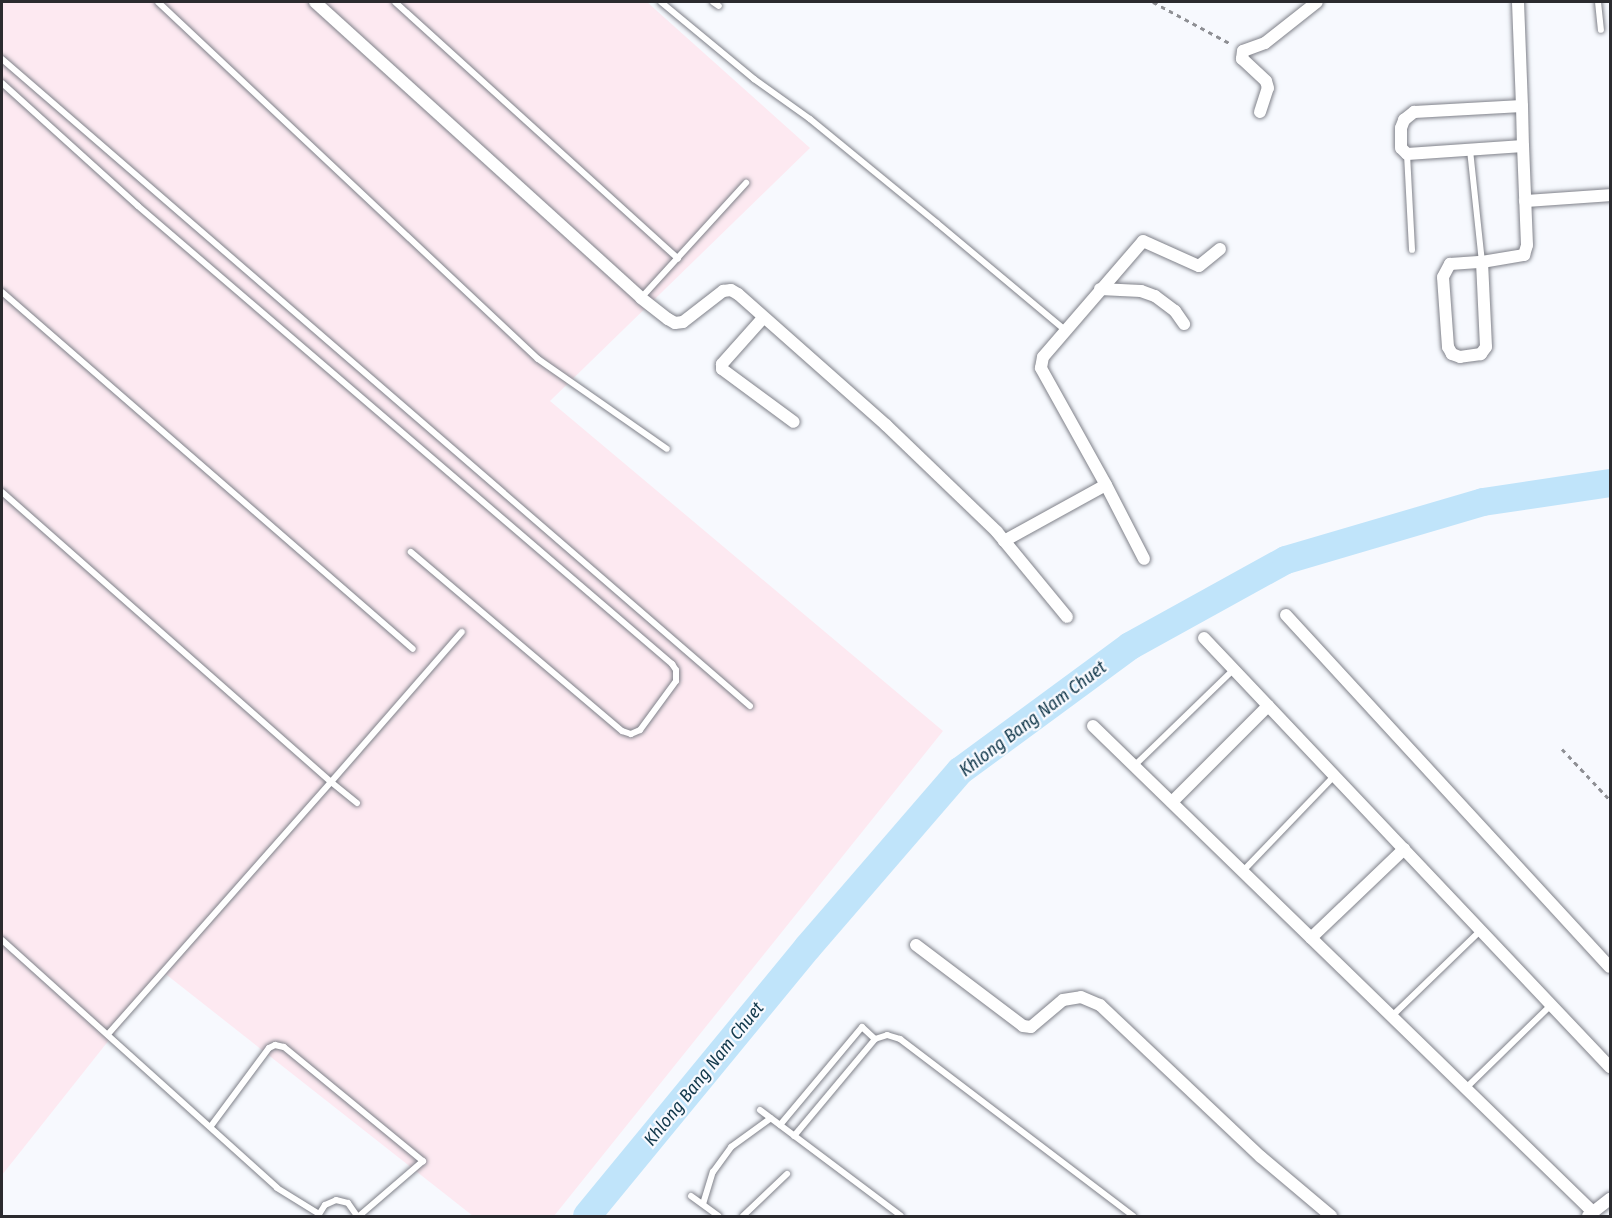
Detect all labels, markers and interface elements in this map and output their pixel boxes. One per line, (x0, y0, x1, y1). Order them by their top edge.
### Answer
water label: Khlong Bang Nam Chuet (955, 657, 1111, 781)
water label: Khlong Bang Nam Chuet (639, 998, 769, 1150)

